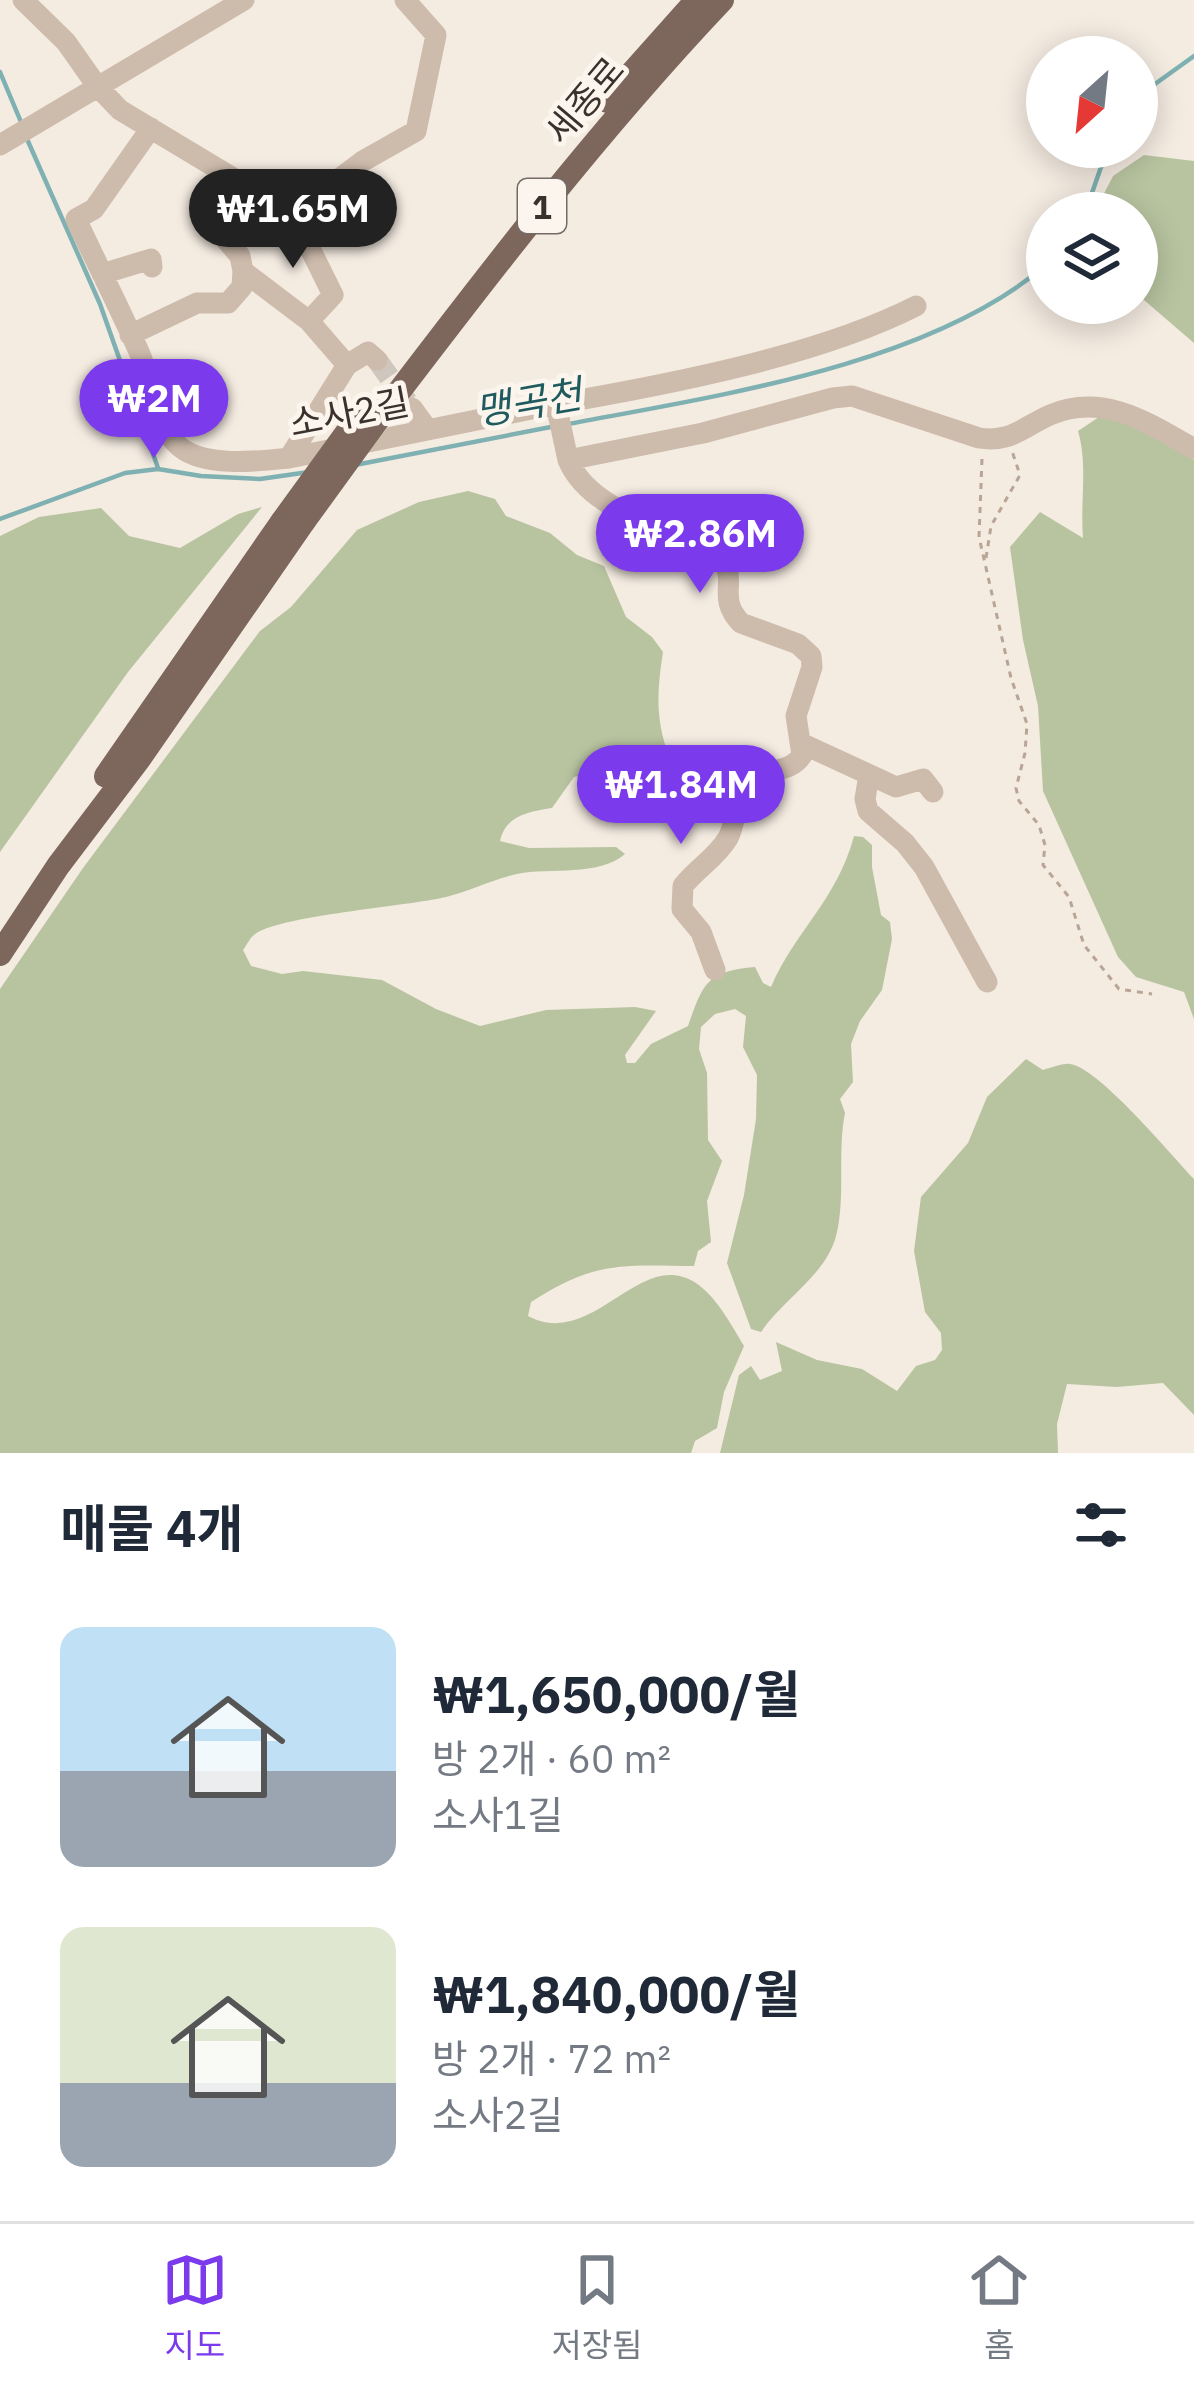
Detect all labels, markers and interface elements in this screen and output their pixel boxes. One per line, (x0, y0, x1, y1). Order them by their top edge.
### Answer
north arrow (1026, 36, 1158, 168)
map controls (1026, 36, 1158, 324)
street label: 세종로 (534, 47, 634, 153)
pin: ₩1.65M (195, 169, 391, 271)
road number: 1 (518, 179, 566, 233)
text: ₩1.65M (216, 182, 370, 233)
button: layers (1026, 192, 1158, 324)
pin: ₩2M (96, 359, 212, 461)
water label: 맹곡천 (471, 367, 589, 436)
text: ₩2M (106, 372, 202, 423)
street label: 소사2길 (285, 377, 413, 447)
pin: ₩2.86M (602, 494, 798, 596)
text: ₩2.86M (623, 507, 777, 558)
pin: ₩1.84M (583, 745, 779, 847)
text: ₩1.84M (604, 758, 758, 809)
icon: filters (1068, 1492, 1134, 1558)
text: 매물 4개 (60, 1495, 243, 1561)
text: ₩1,650,000/월 (432, 1661, 800, 1727)
icon: home (156, 1675, 300, 1819)
text: 방 2개 · 60 m² (432, 1733, 671, 1784)
text: 소사1길 (432, 1789, 563, 1840)
text: ₩1,840,000/월 (432, 1961, 800, 2027)
icon: home (156, 1975, 300, 2119)
text: 방 2개 · 72 m² (432, 2033, 671, 2084)
text: 소사2길 (432, 2089, 563, 2140)
tab: 지도 (162, 2247, 228, 2367)
tab: 저장됨 (551, 2247, 643, 2367)
tab: 홈 (966, 2247, 1032, 2367)

